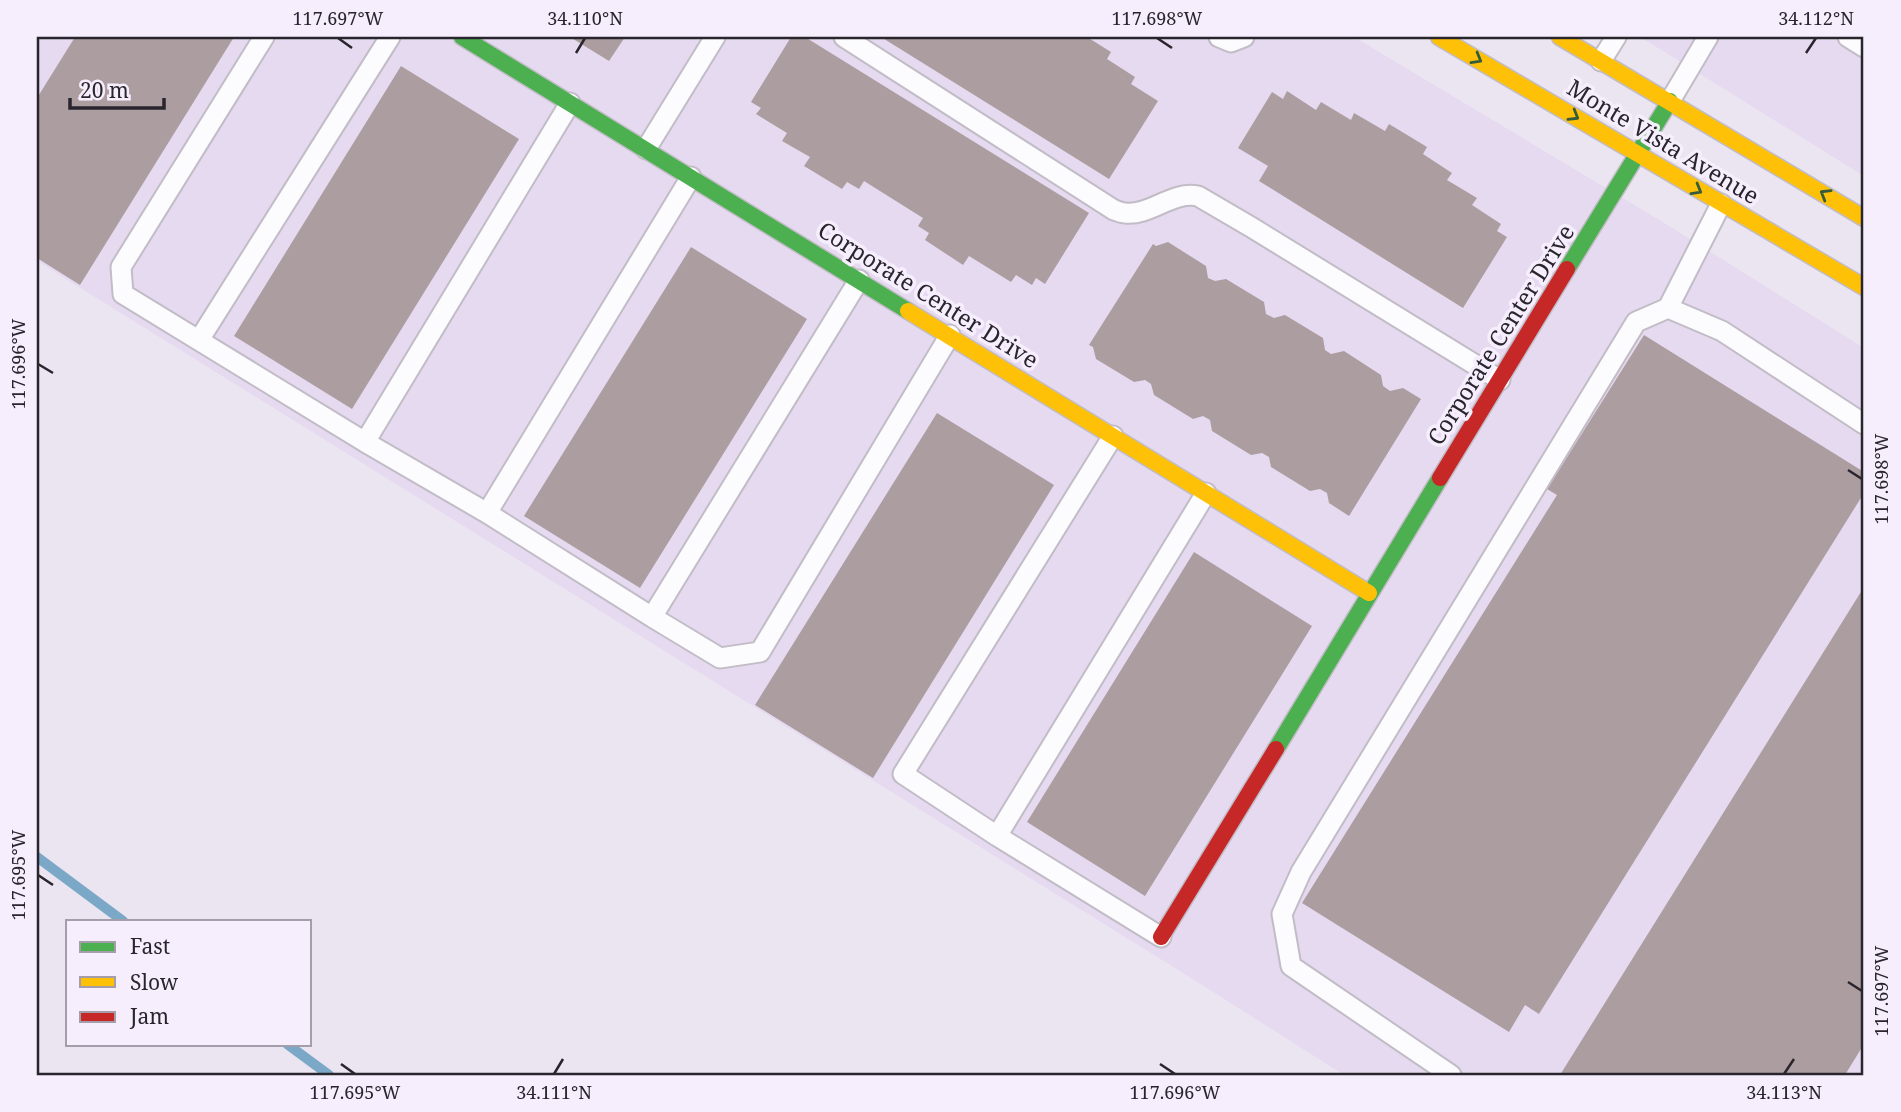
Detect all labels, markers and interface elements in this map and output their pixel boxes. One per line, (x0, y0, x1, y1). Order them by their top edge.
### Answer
text: 117.697°W (293, 6, 384, 30)
text: 34.110°N (547, 6, 623, 30)
text: 117.698°W (1112, 6, 1203, 30)
text: 34.112°N (1778, 6, 1854, 30)
one-way arrow (1470, 51, 1483, 64)
scale bar (70, 66, 164, 110)
street label: Monte Vista Avenue (1562, 71, 1765, 211)
text: 20 m (80, 76, 129, 104)
one-way arrow (1566, 108, 1579, 121)
one-way arrow (1690, 181, 1703, 194)
one-way arrow (1820, 190, 1833, 203)
street label: Corporate Center Drive (812, 213, 1045, 375)
street label: Corporate Center Drive (1419, 218, 1581, 451)
text: 117.696°W (6, 318, 30, 409)
text: 117.698°W (1869, 433, 1893, 524)
text: 117.695°W (6, 829, 30, 920)
legend (66, 920, 312, 1046)
text: Fast (130, 932, 170, 960)
text: 117.697°W (1869, 945, 1893, 1036)
text: Slow (130, 968, 179, 996)
text: Jam (129, 1002, 169, 1030)
text: 117.695°W (310, 1080, 401, 1104)
text: 34.111°N (516, 1080, 592, 1104)
text: 117.696°W (1130, 1080, 1221, 1104)
text: 34.113°N (1746, 1080, 1822, 1104)

